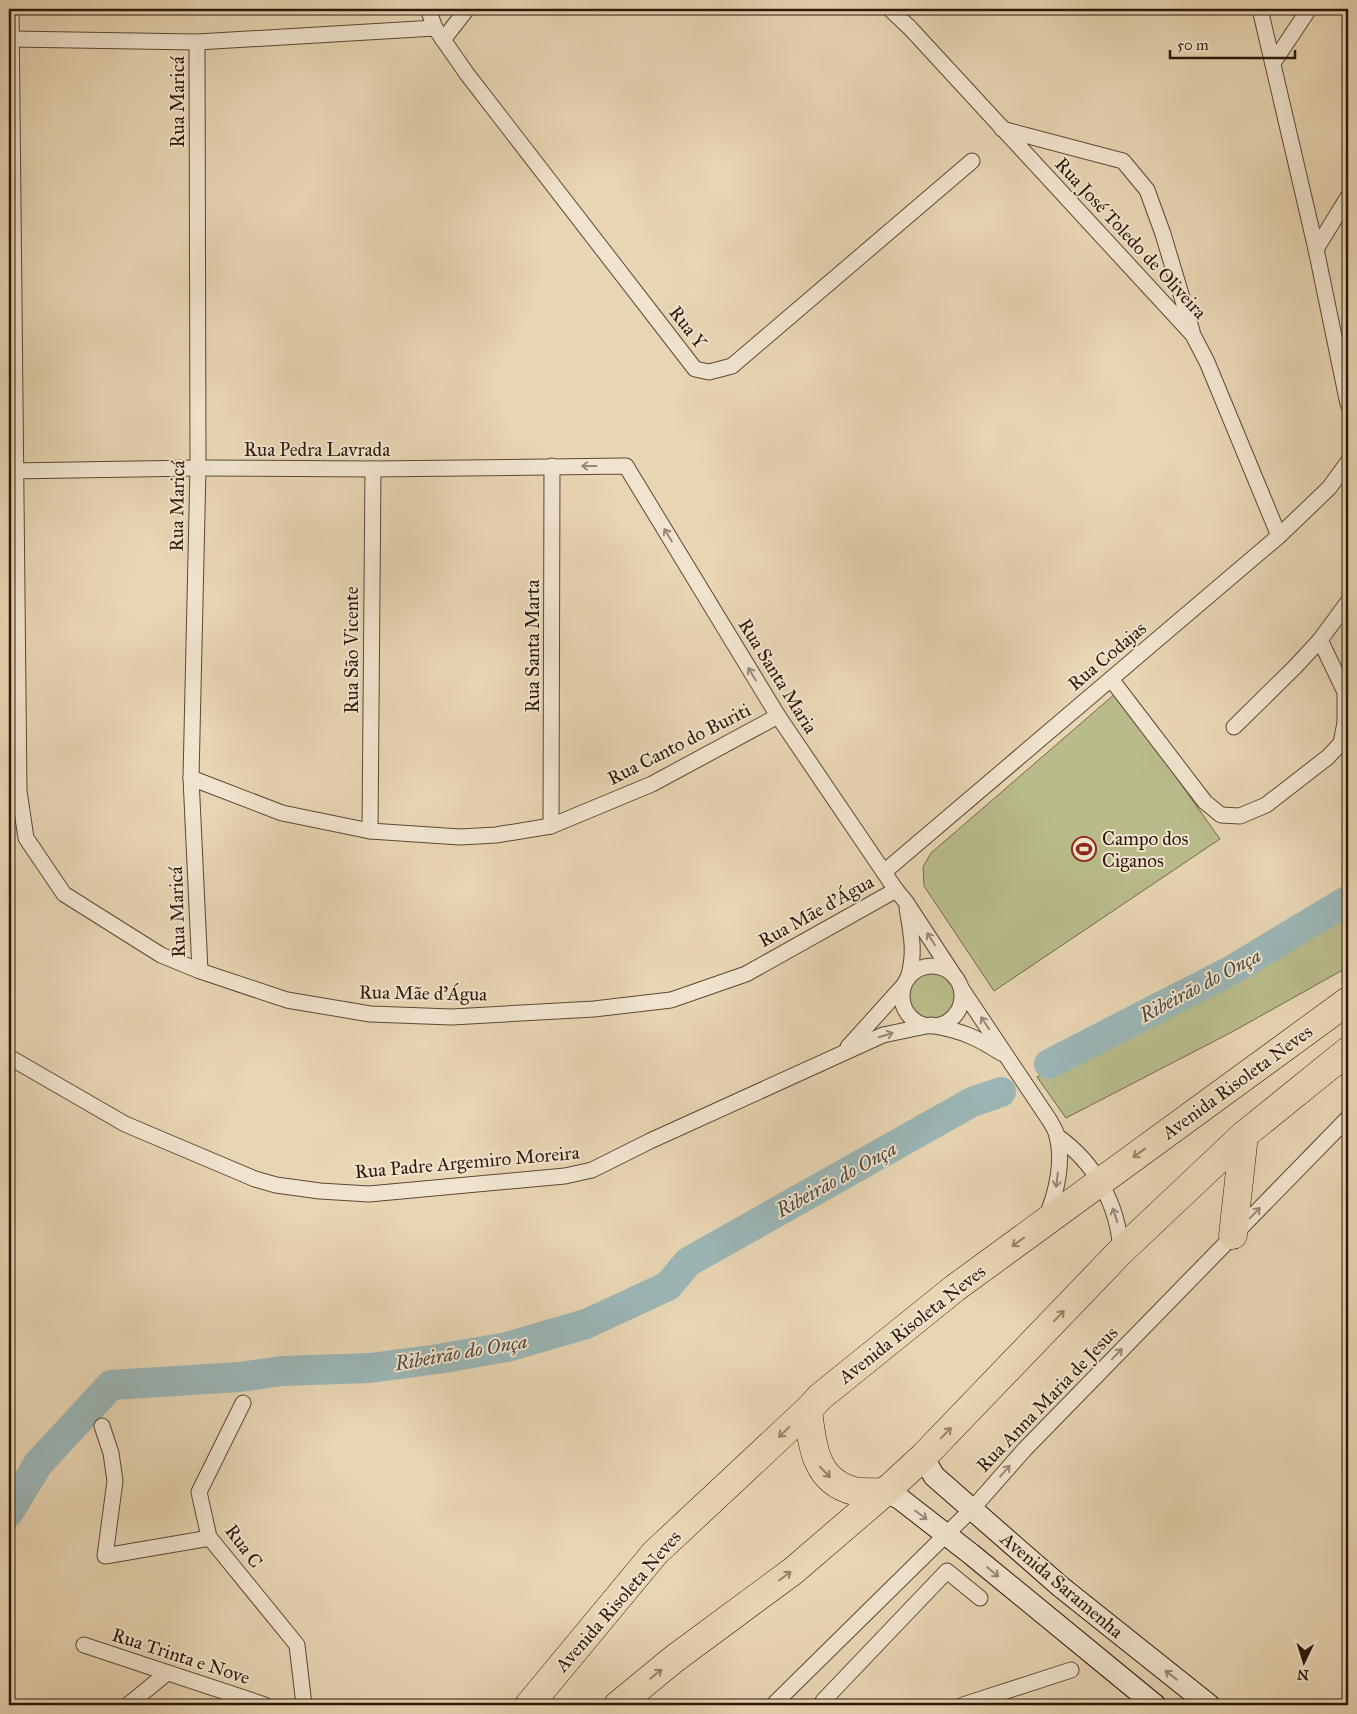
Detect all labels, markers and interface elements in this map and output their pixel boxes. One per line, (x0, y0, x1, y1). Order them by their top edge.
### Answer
scale bar (1170, 28, 1294, 60)
text: 50 m (1177, 36, 1209, 54)
street label: Rua Maricá (166, 55, 189, 148)
street label: Rua José Toledo de Oliveira (1050, 153, 1212, 325)
street label: Rua Y (664, 301, 712, 354)
street label: Rua Pedra Lavrada (244, 438, 391, 461)
street label: Rua Maricá (165, 459, 189, 552)
one-way arrow (581, 461, 598, 471)
one-way arrow (663, 529, 673, 543)
street label: Rua Santa Marta (521, 579, 544, 712)
street label: Rua São Vicente (340, 586, 363, 714)
street label: Rua Santa Maria (733, 614, 823, 739)
street label: Rua Codajas (1063, 617, 1151, 695)
one-way arrow (747, 668, 757, 682)
street label: Rua Canto do Buriti (604, 698, 754, 790)
place label: Campo dos Ciganos (1102, 827, 1189, 873)
sports icon: Campo dos Ciganos (1071, 836, 1097, 862)
street label: Rua Maricá (164, 865, 190, 958)
street label: Rua Mãe d'Água (754, 868, 879, 953)
one-way arrow (925, 933, 935, 947)
water label: Ribeirão do Onça (1134, 943, 1265, 1028)
street label: Rua Mãe d'Água (359, 979, 488, 1007)
one-way arrow (980, 1016, 990, 1030)
street label: Avenida Risoleta Neves (1157, 1020, 1317, 1145)
one-way arrow (878, 1029, 894, 1039)
water label: Ribeirão do Onça (771, 1136, 900, 1222)
street label: Rua Padre Argemiro Moreira (354, 1141, 581, 1184)
one-way arrow (1132, 1148, 1146, 1158)
one-way arrow (1051, 1172, 1061, 1188)
one-way arrow (1109, 1207, 1119, 1223)
one-way arrow (1249, 1207, 1262, 1219)
one-way arrow (1011, 1237, 1025, 1247)
street label: Avenida Risoleta Neves (833, 1259, 990, 1389)
one-way arrow (1053, 1310, 1065, 1323)
street label: Rua Anna Maria de Jesus (971, 1321, 1123, 1477)
water label: Ribeirão do Onça (392, 1329, 529, 1376)
one-way arrow (1111, 1348, 1124, 1360)
one-way arrow (777, 1426, 790, 1438)
one-way arrow (940, 1427, 952, 1440)
one-way arrow (999, 1465, 1011, 1478)
one-way arrow (819, 1466, 831, 1478)
one-way arrow (914, 1510, 928, 1520)
street label: Rua C (220, 1520, 268, 1572)
street label: Avenida Risoleta Neves (550, 1525, 686, 1677)
street label: Avenida Saramenha (995, 1526, 1129, 1644)
one-way arrow (986, 1566, 999, 1577)
one-way arrow (778, 1571, 792, 1581)
street label: Rua Trinta e Nove (109, 1623, 253, 1689)
north arrow (1280, 1636, 1330, 1686)
text: N (1296, 1666, 1310, 1683)
one-way arrow (649, 1669, 662, 1680)
one-way arrow (1164, 1670, 1178, 1680)

